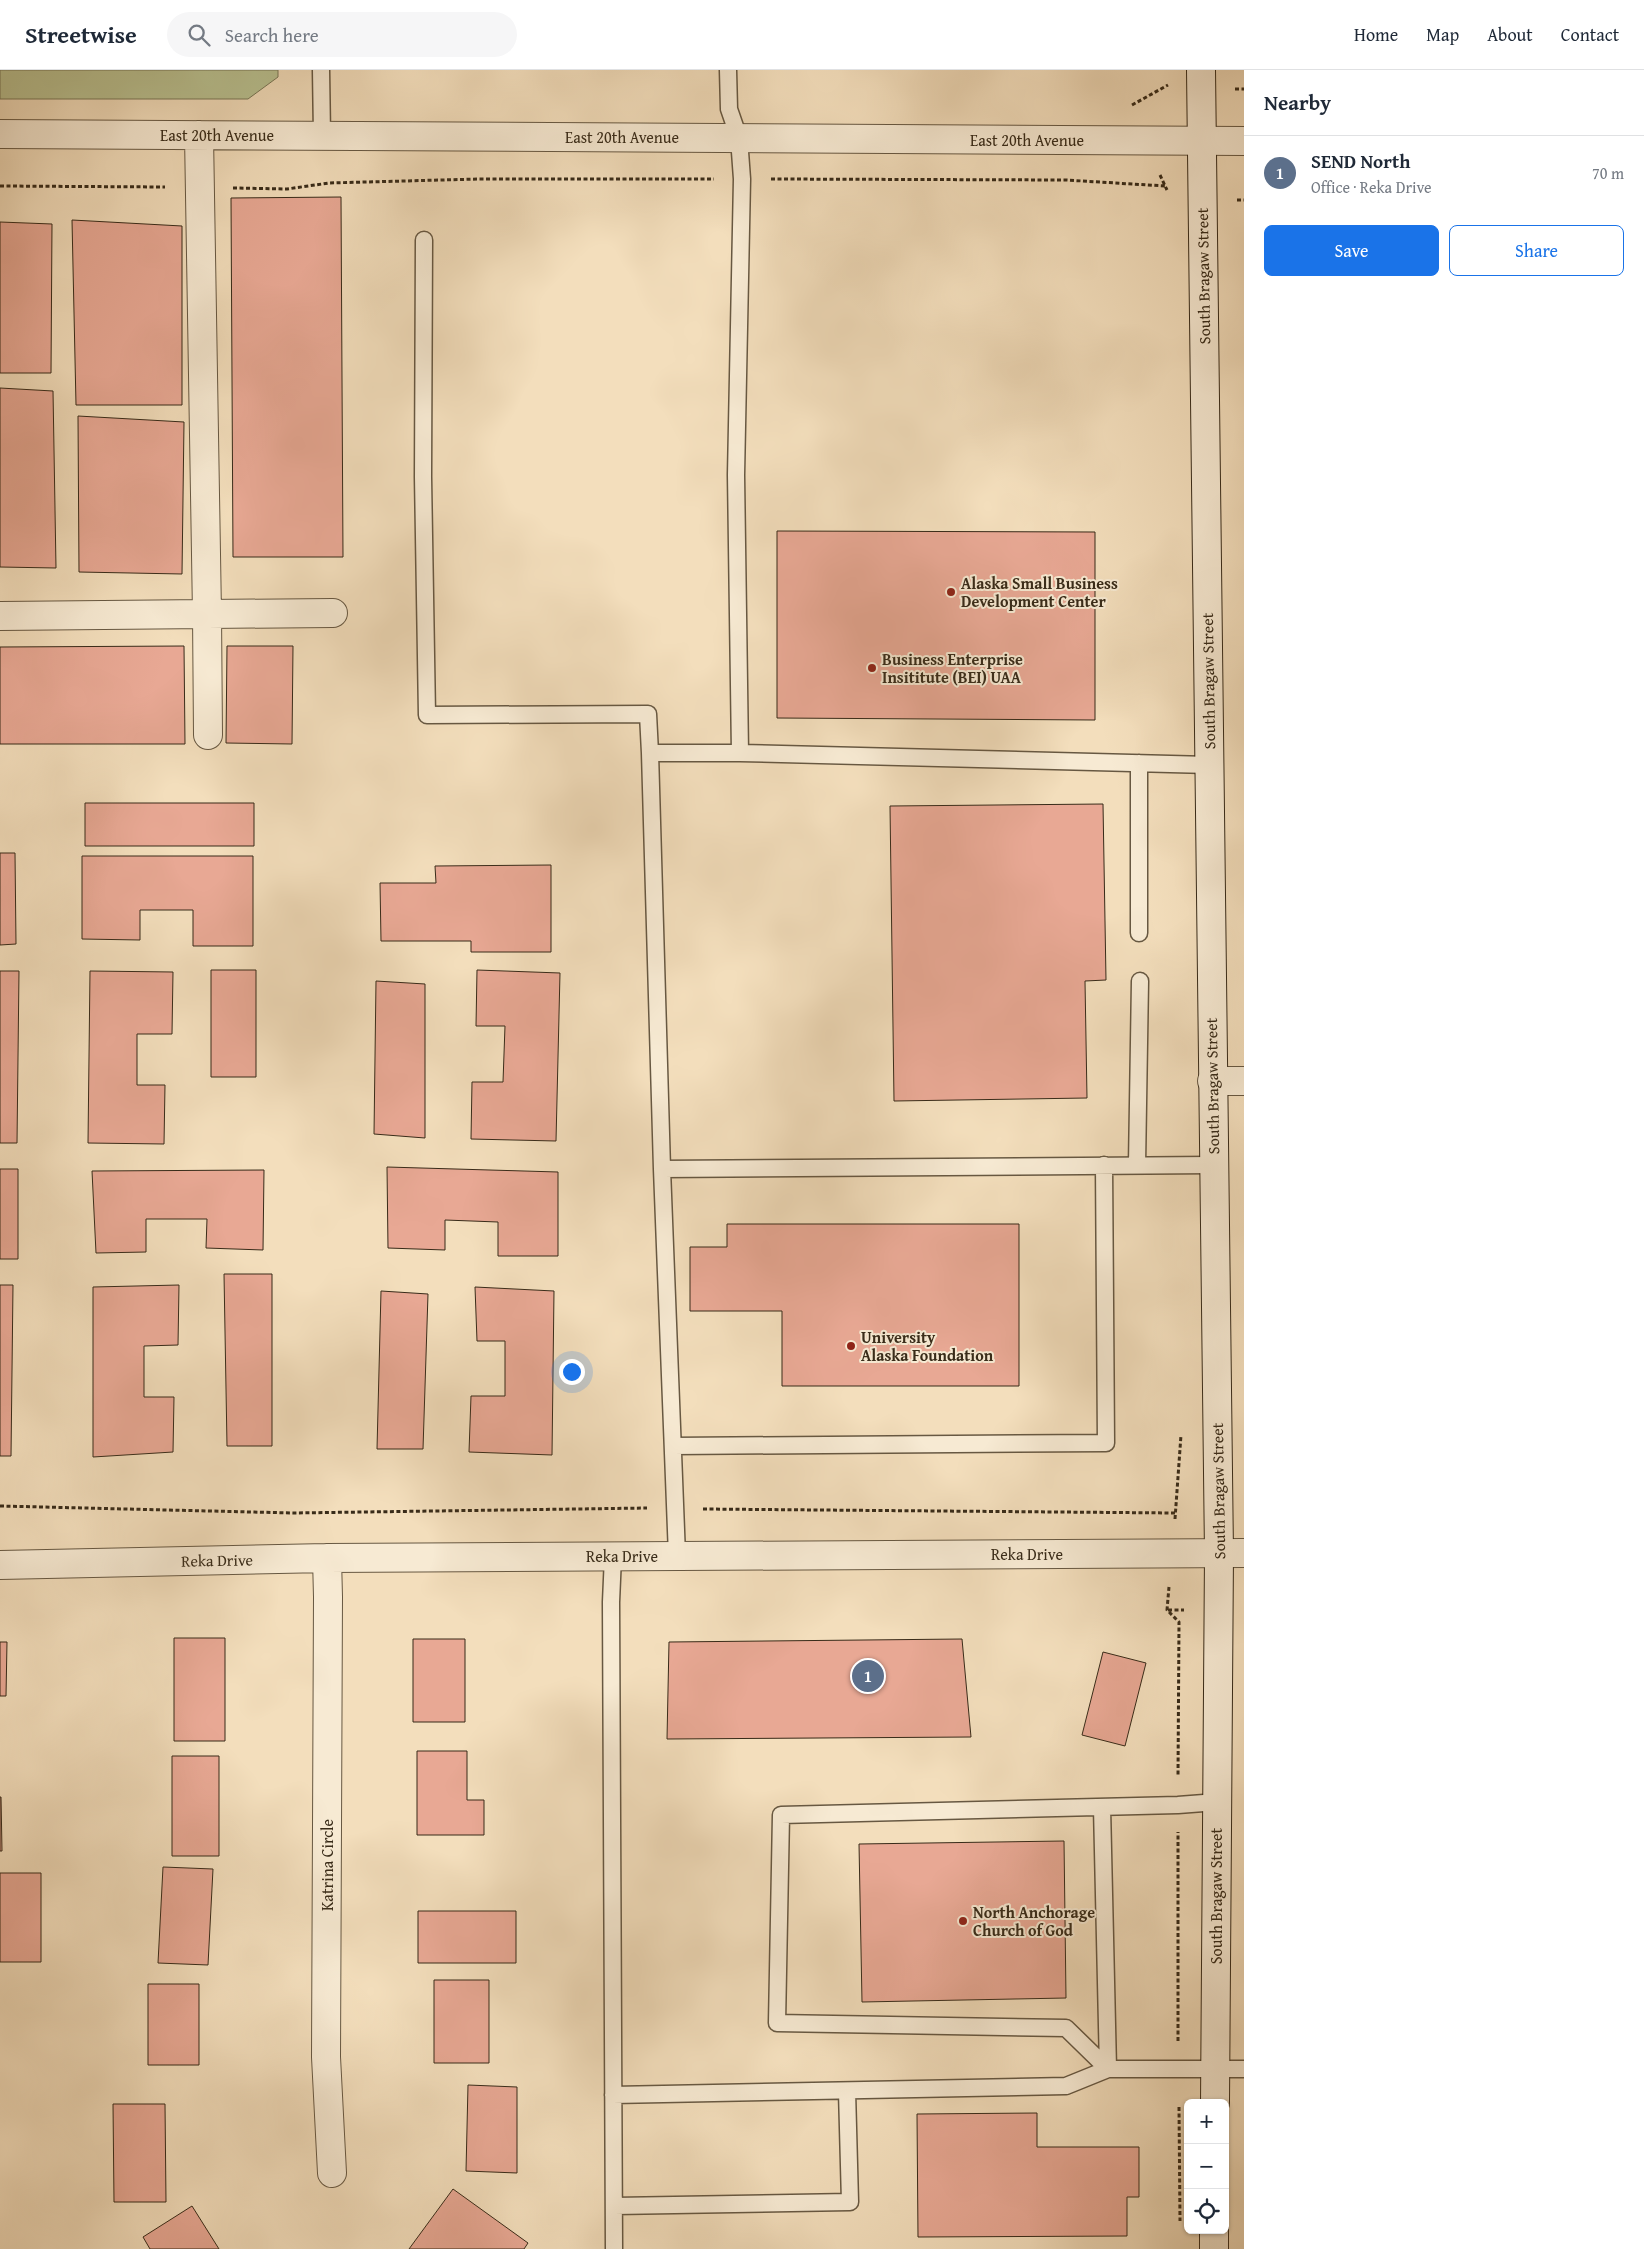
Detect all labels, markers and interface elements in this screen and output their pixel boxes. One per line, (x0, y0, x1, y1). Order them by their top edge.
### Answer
search box (167, 12, 517, 57)
text: Streetwise (25, 17, 137, 52)
icon: search (185, 21, 213, 49)
text: Search here (225, 21, 319, 49)
text: Home (1354, 21, 1398, 48)
text: Map (1426, 21, 1459, 48)
text: About (1487, 21, 1533, 48)
text: Contact (1561, 21, 1619, 48)
text: Nearby (1264, 87, 1331, 118)
street label: East 20th Avenue (160, 123, 274, 147)
street label: East 20th Avenue (565, 125, 679, 149)
street label: East 20th Avenue (970, 128, 1084, 152)
text: SEND North (1311, 147, 1410, 175)
text: 1 (1276, 161, 1284, 185)
text: 70 m (1592, 161, 1624, 185)
text: Office · Reka Drive (1311, 175, 1432, 199)
street label: South Bragaw Street (1190, 207, 1216, 344)
button: Save (1264, 225, 1439, 276)
button: Share (1449, 225, 1624, 276)
place label: Alaska Small Business Development Center (961, 571, 1118, 613)
marker: Alaska Small Business Development Center (945, 586, 957, 598)
street label: South Bragaw Street (1195, 612, 1221, 749)
place label: Business Enterprise Insititute (BEI) UAA (882, 647, 1023, 689)
marker: Business Enterprise Insititute (BEI) UAA (866, 662, 878, 674)
street label: South Bragaw Street (1199, 1017, 1225, 1154)
place label: University Alaska Foundation (861, 1325, 994, 1367)
marker: University Alaska Foundation (845, 1340, 857, 1352)
your location (559, 1359, 585, 1385)
street label: South Bragaw Street (1205, 1422, 1231, 1559)
street label: Reka Drive (991, 1542, 1063, 1566)
street label: Reka Drive (586, 1544, 658, 1568)
street label: Reka Drive (181, 1547, 253, 1573)
pin: 1 (852, 1657, 884, 1695)
street label: Katrina Circle (315, 1819, 339, 1911)
street label: South Bragaw Street (1204, 1827, 1228, 1964)
place label: North Anchorage Church of God (973, 1900, 1095, 1942)
marker: North Anchorage Church of God (957, 1915, 969, 1927)
map controls (1184, 2099, 1229, 2234)
button: + (1184, 2099, 1229, 2144)
button: − (1184, 2144, 1229, 2189)
button: locate (1184, 2189, 1229, 2234)

